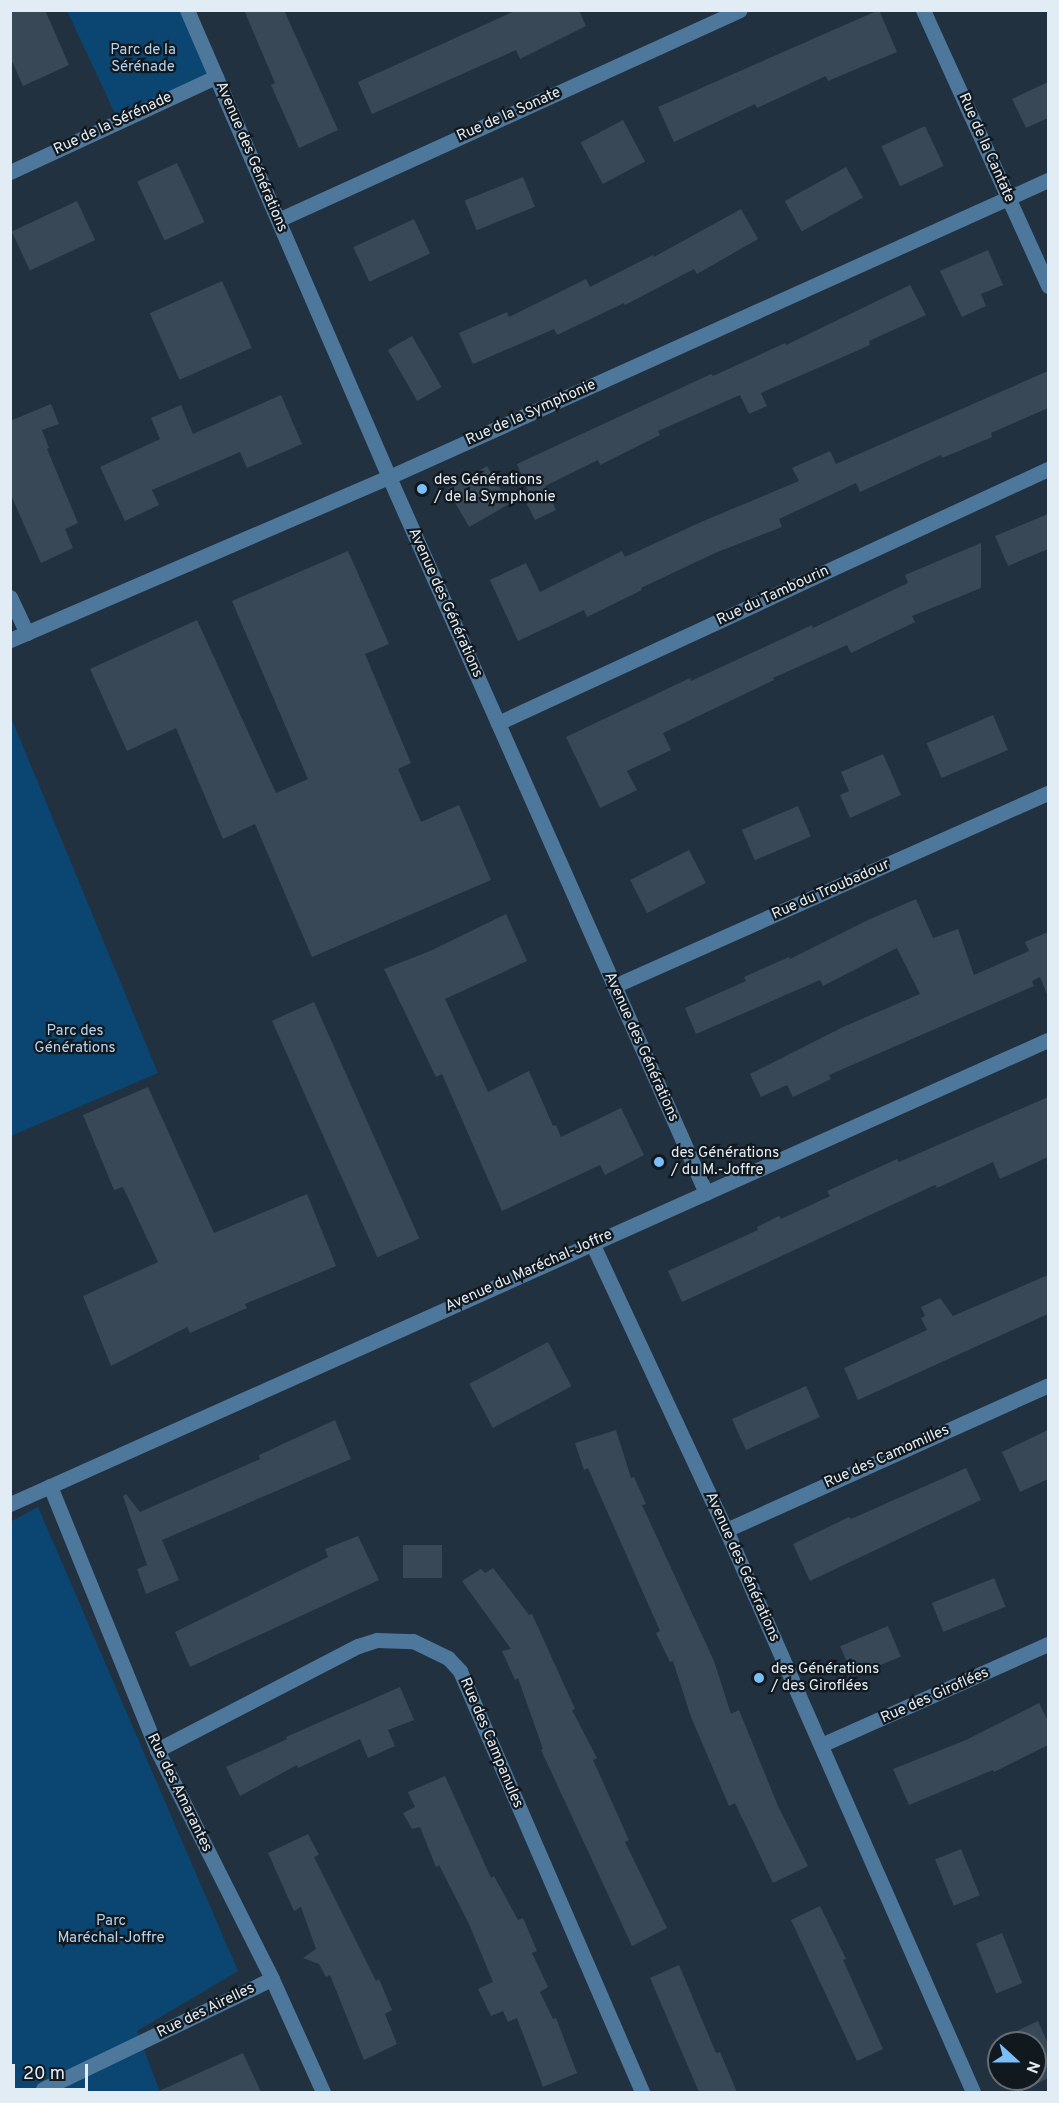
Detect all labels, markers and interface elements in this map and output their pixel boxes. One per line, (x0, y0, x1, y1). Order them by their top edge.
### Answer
park label: Parc de la Sérénade (110, 41, 176, 76)
street label: Avenue des Générations (211, 79, 291, 235)
street label: Rue de la Sonate (454, 84, 564, 146)
street label: Rue de la Sérénade (51, 89, 175, 159)
street label: Rue de la Cantate (954, 90, 1018, 206)
street label: Rue de la Symphonie (463, 376, 599, 450)
place label: des Générations / de la Symphonie (434, 471, 556, 506)
marker: des Générations / de la Symphonie (415, 482, 429, 496)
street label: Avenue des Générations (404, 525, 486, 681)
street label: Rue du Tambourin (714, 562, 832, 630)
street label: Rue du Troubadour (769, 856, 893, 924)
street label: Avenue des Générations (600, 969, 682, 1125)
park label: Parc des Générations (34, 1022, 116, 1057)
place label: des Générations / du M.-Joffre (671, 1144, 779, 1179)
marker: des Générations / du M.-Joffre (652, 1155, 666, 1169)
street label: Avenue du Maréchal-Joffre (443, 1226, 615, 1316)
street label: Rue des Camomilles (822, 1421, 952, 1493)
street label: Avenue des Générations (701, 1489, 783, 1645)
place label: des Générations / des Giroflées (771, 1660, 879, 1695)
street label: Rue des Giroflées (878, 1664, 992, 1728)
marker: des Générations / des Giroflées (752, 1671, 766, 1685)
street label: Rue des Campanules (455, 1675, 527, 1811)
street label: Rue des Amarantes (142, 1731, 216, 1855)
park label: Parc Maréchal-Joffre (57, 1912, 165, 1947)
street label: Rue des Airelles (154, 1979, 258, 2043)
north arrow (987, 2031, 1047, 2091)
scale bar (15, 2052, 92, 2090)
text: N (1021, 2058, 1043, 2076)
text: 20 m (23, 2063, 65, 2086)

